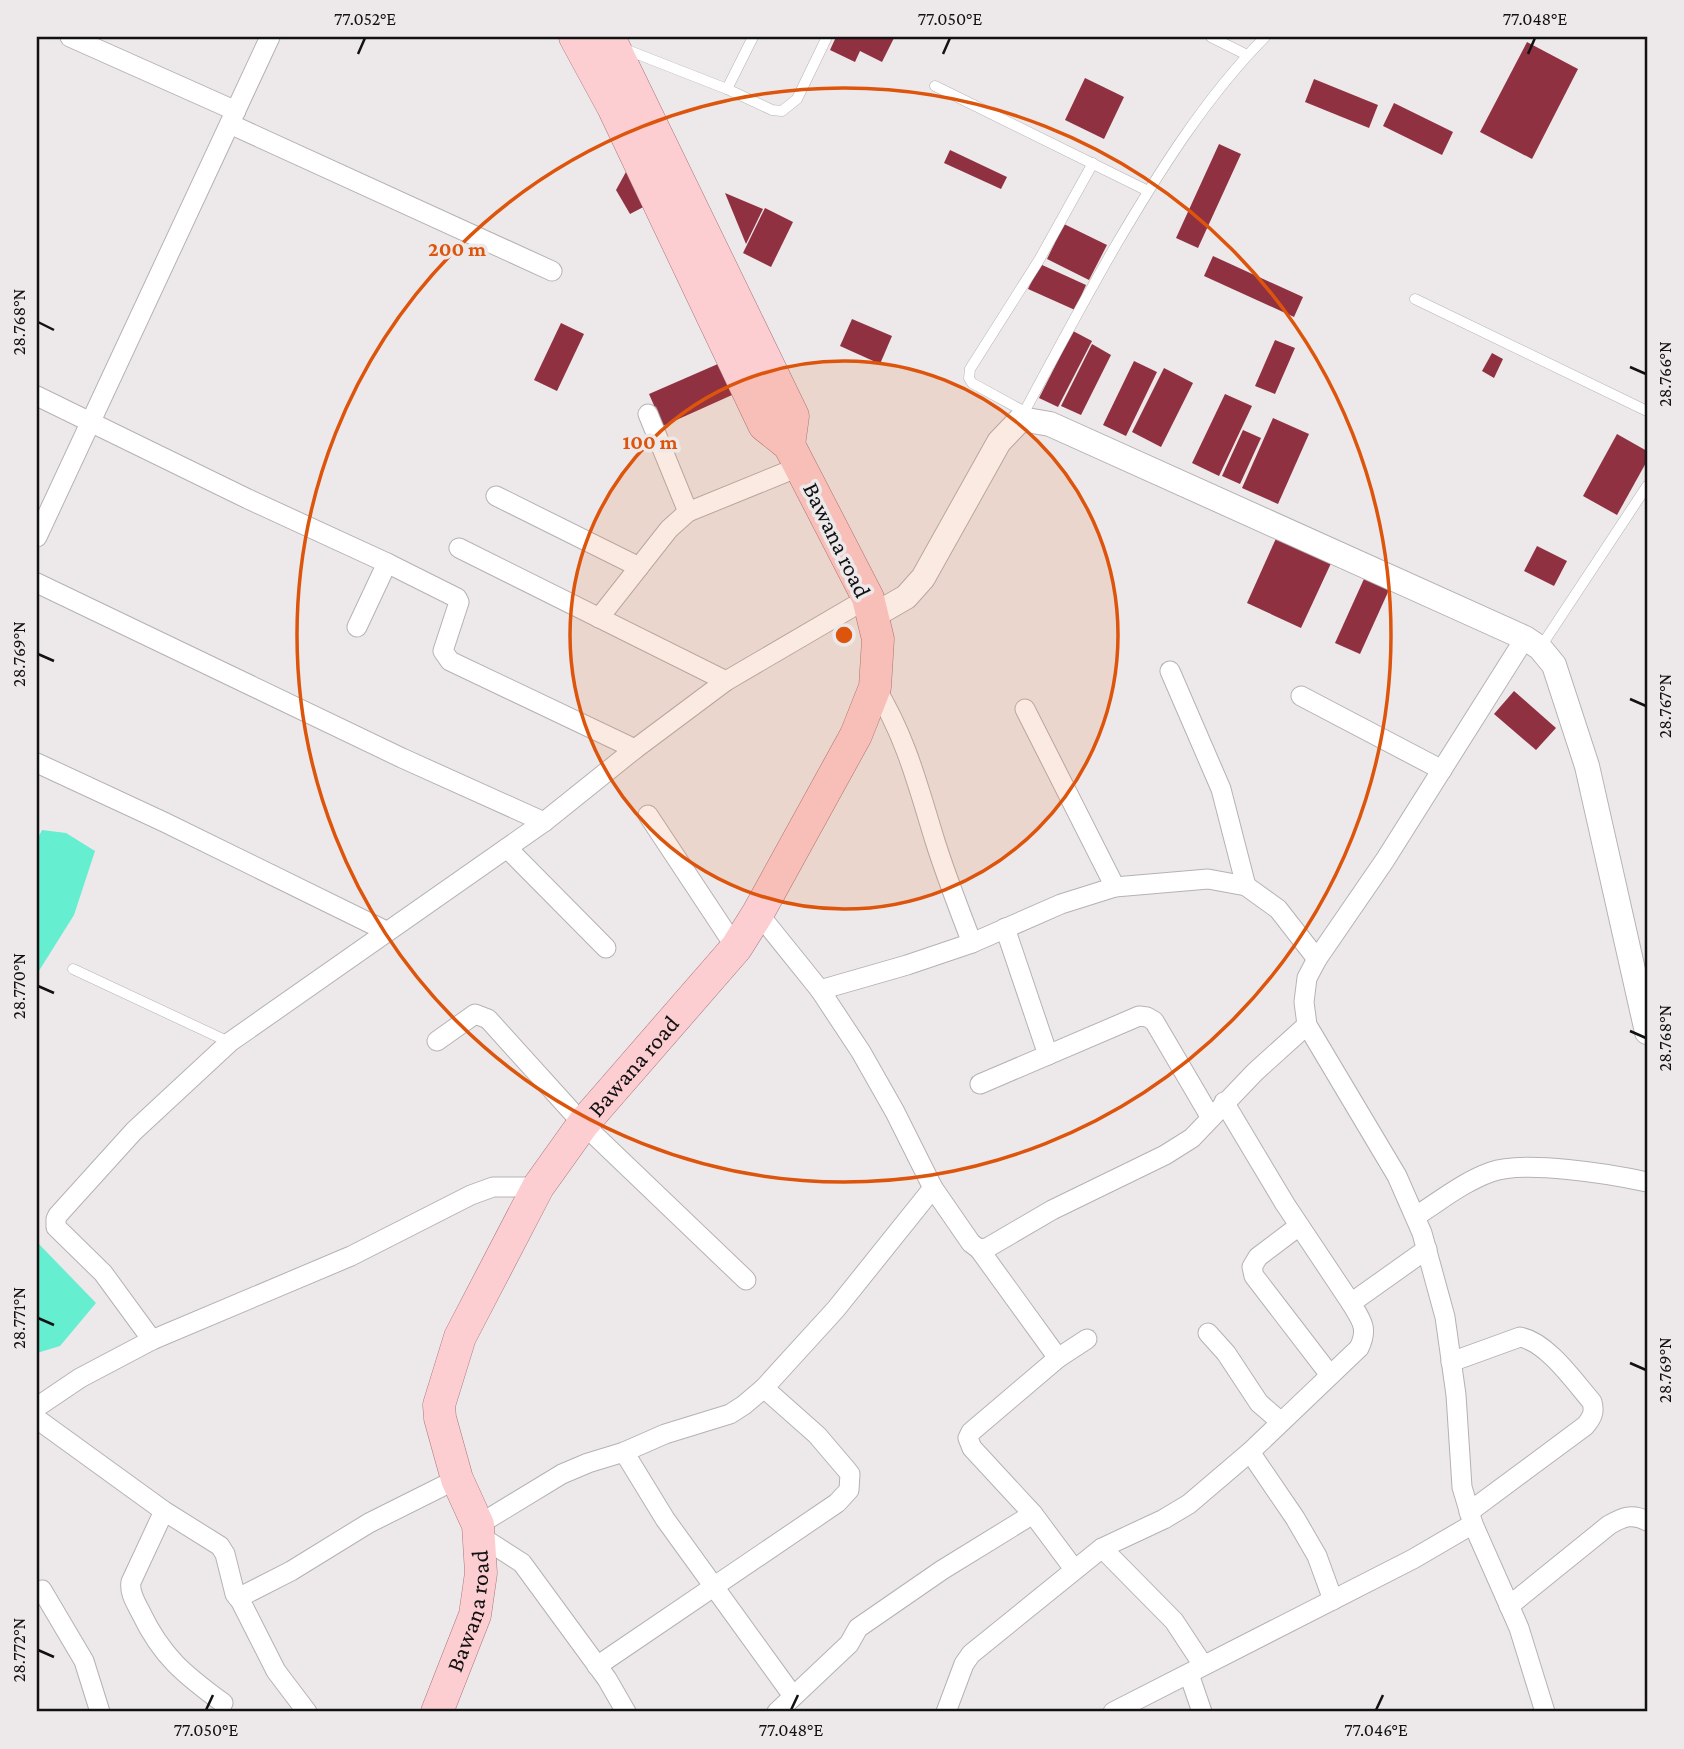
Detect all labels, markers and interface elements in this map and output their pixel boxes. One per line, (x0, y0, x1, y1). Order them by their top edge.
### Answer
text: 77.052°E (334, 9, 396, 29)
text: 77.050°E (918, 9, 982, 29)
text: 77.048°E (1503, 9, 1567, 29)
text: 200 m (428, 237, 486, 261)
text: 28.768°N (9, 289, 29, 355)
text: 28.766°N (1655, 341, 1675, 407)
text: 100 m (622, 430, 678, 454)
street label: Bawana road (798, 478, 877, 602)
text: 28.769°N (9, 621, 29, 687)
centre of rings (832, 623, 856, 647)
text: 28.767°N (1655, 673, 1675, 738)
text: 28.770°N (9, 953, 29, 1019)
text: 28.768°N (1655, 1005, 1675, 1071)
street label: Bawana road (582, 1010, 684, 1122)
text: 28.771°N (9, 1287, 29, 1349)
text: 28.769°N (1655, 1337, 1675, 1403)
street label: Bawana road (440, 1549, 494, 1675)
text: 28.772°N (9, 1618, 29, 1682)
text: 77.050°E (174, 1720, 238, 1740)
text: 77.048°E (759, 1720, 823, 1740)
text: 77.046°E (1344, 1720, 1408, 1740)

